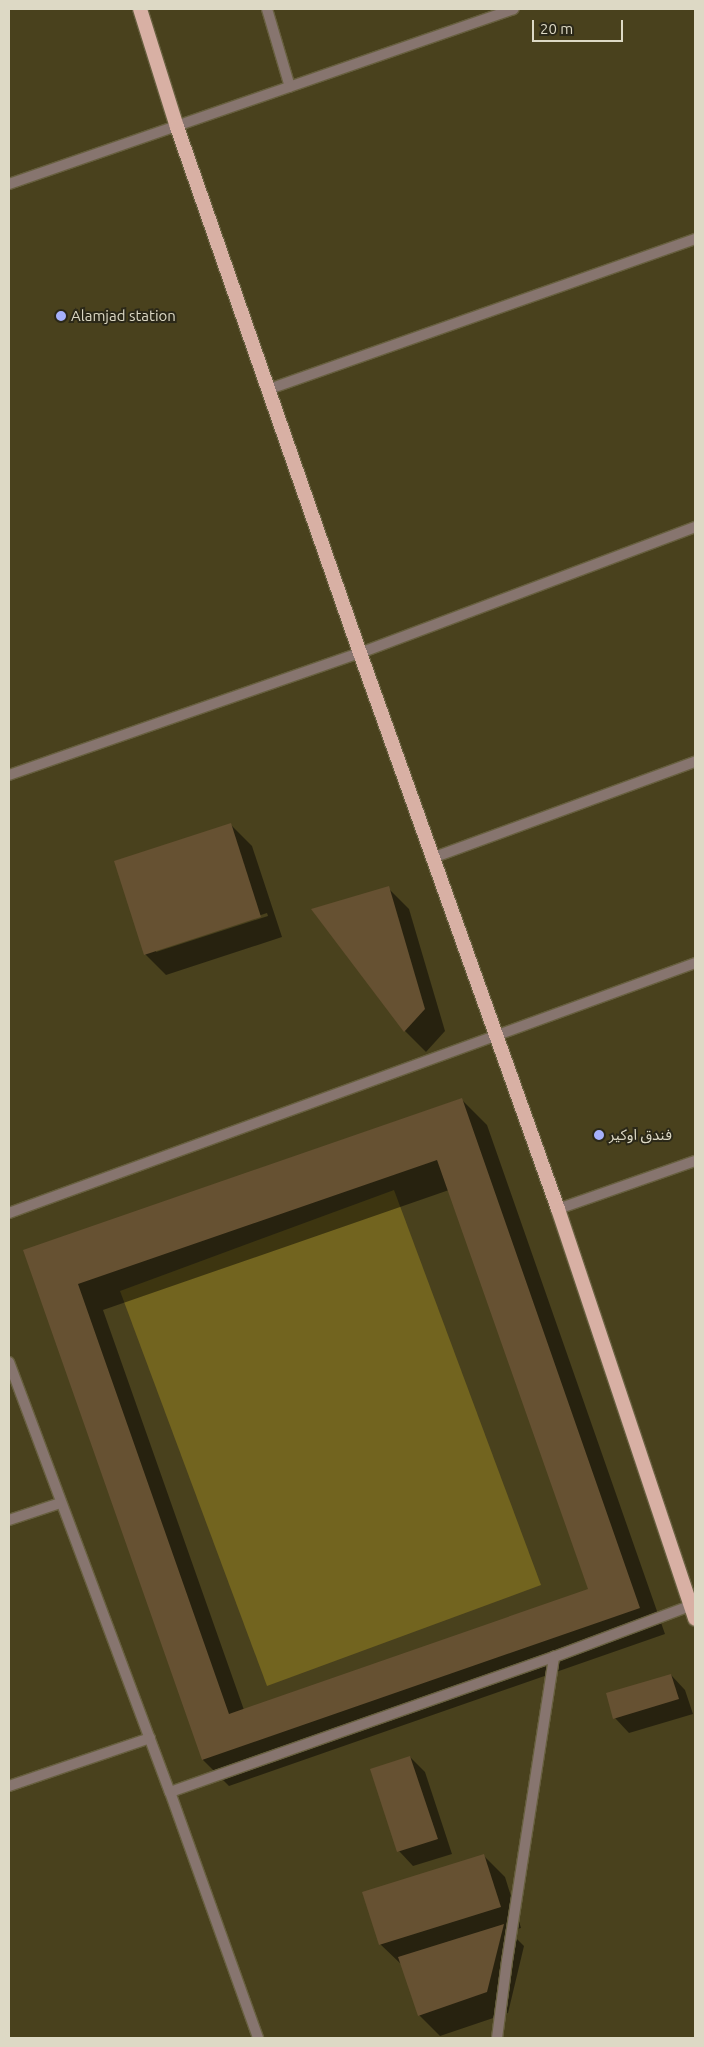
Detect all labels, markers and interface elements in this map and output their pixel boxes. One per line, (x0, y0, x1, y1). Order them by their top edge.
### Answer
scale bar (534, 10, 625, 42)
text: 20 m (540, 20, 573, 37)
place label: Alamjad station (71, 307, 176, 325)
marker: Alamjad station (55, 310, 67, 322)
place label: فندق اوكير (609, 1126, 672, 1144)
marker: فندق اوكير (593, 1129, 605, 1141)

